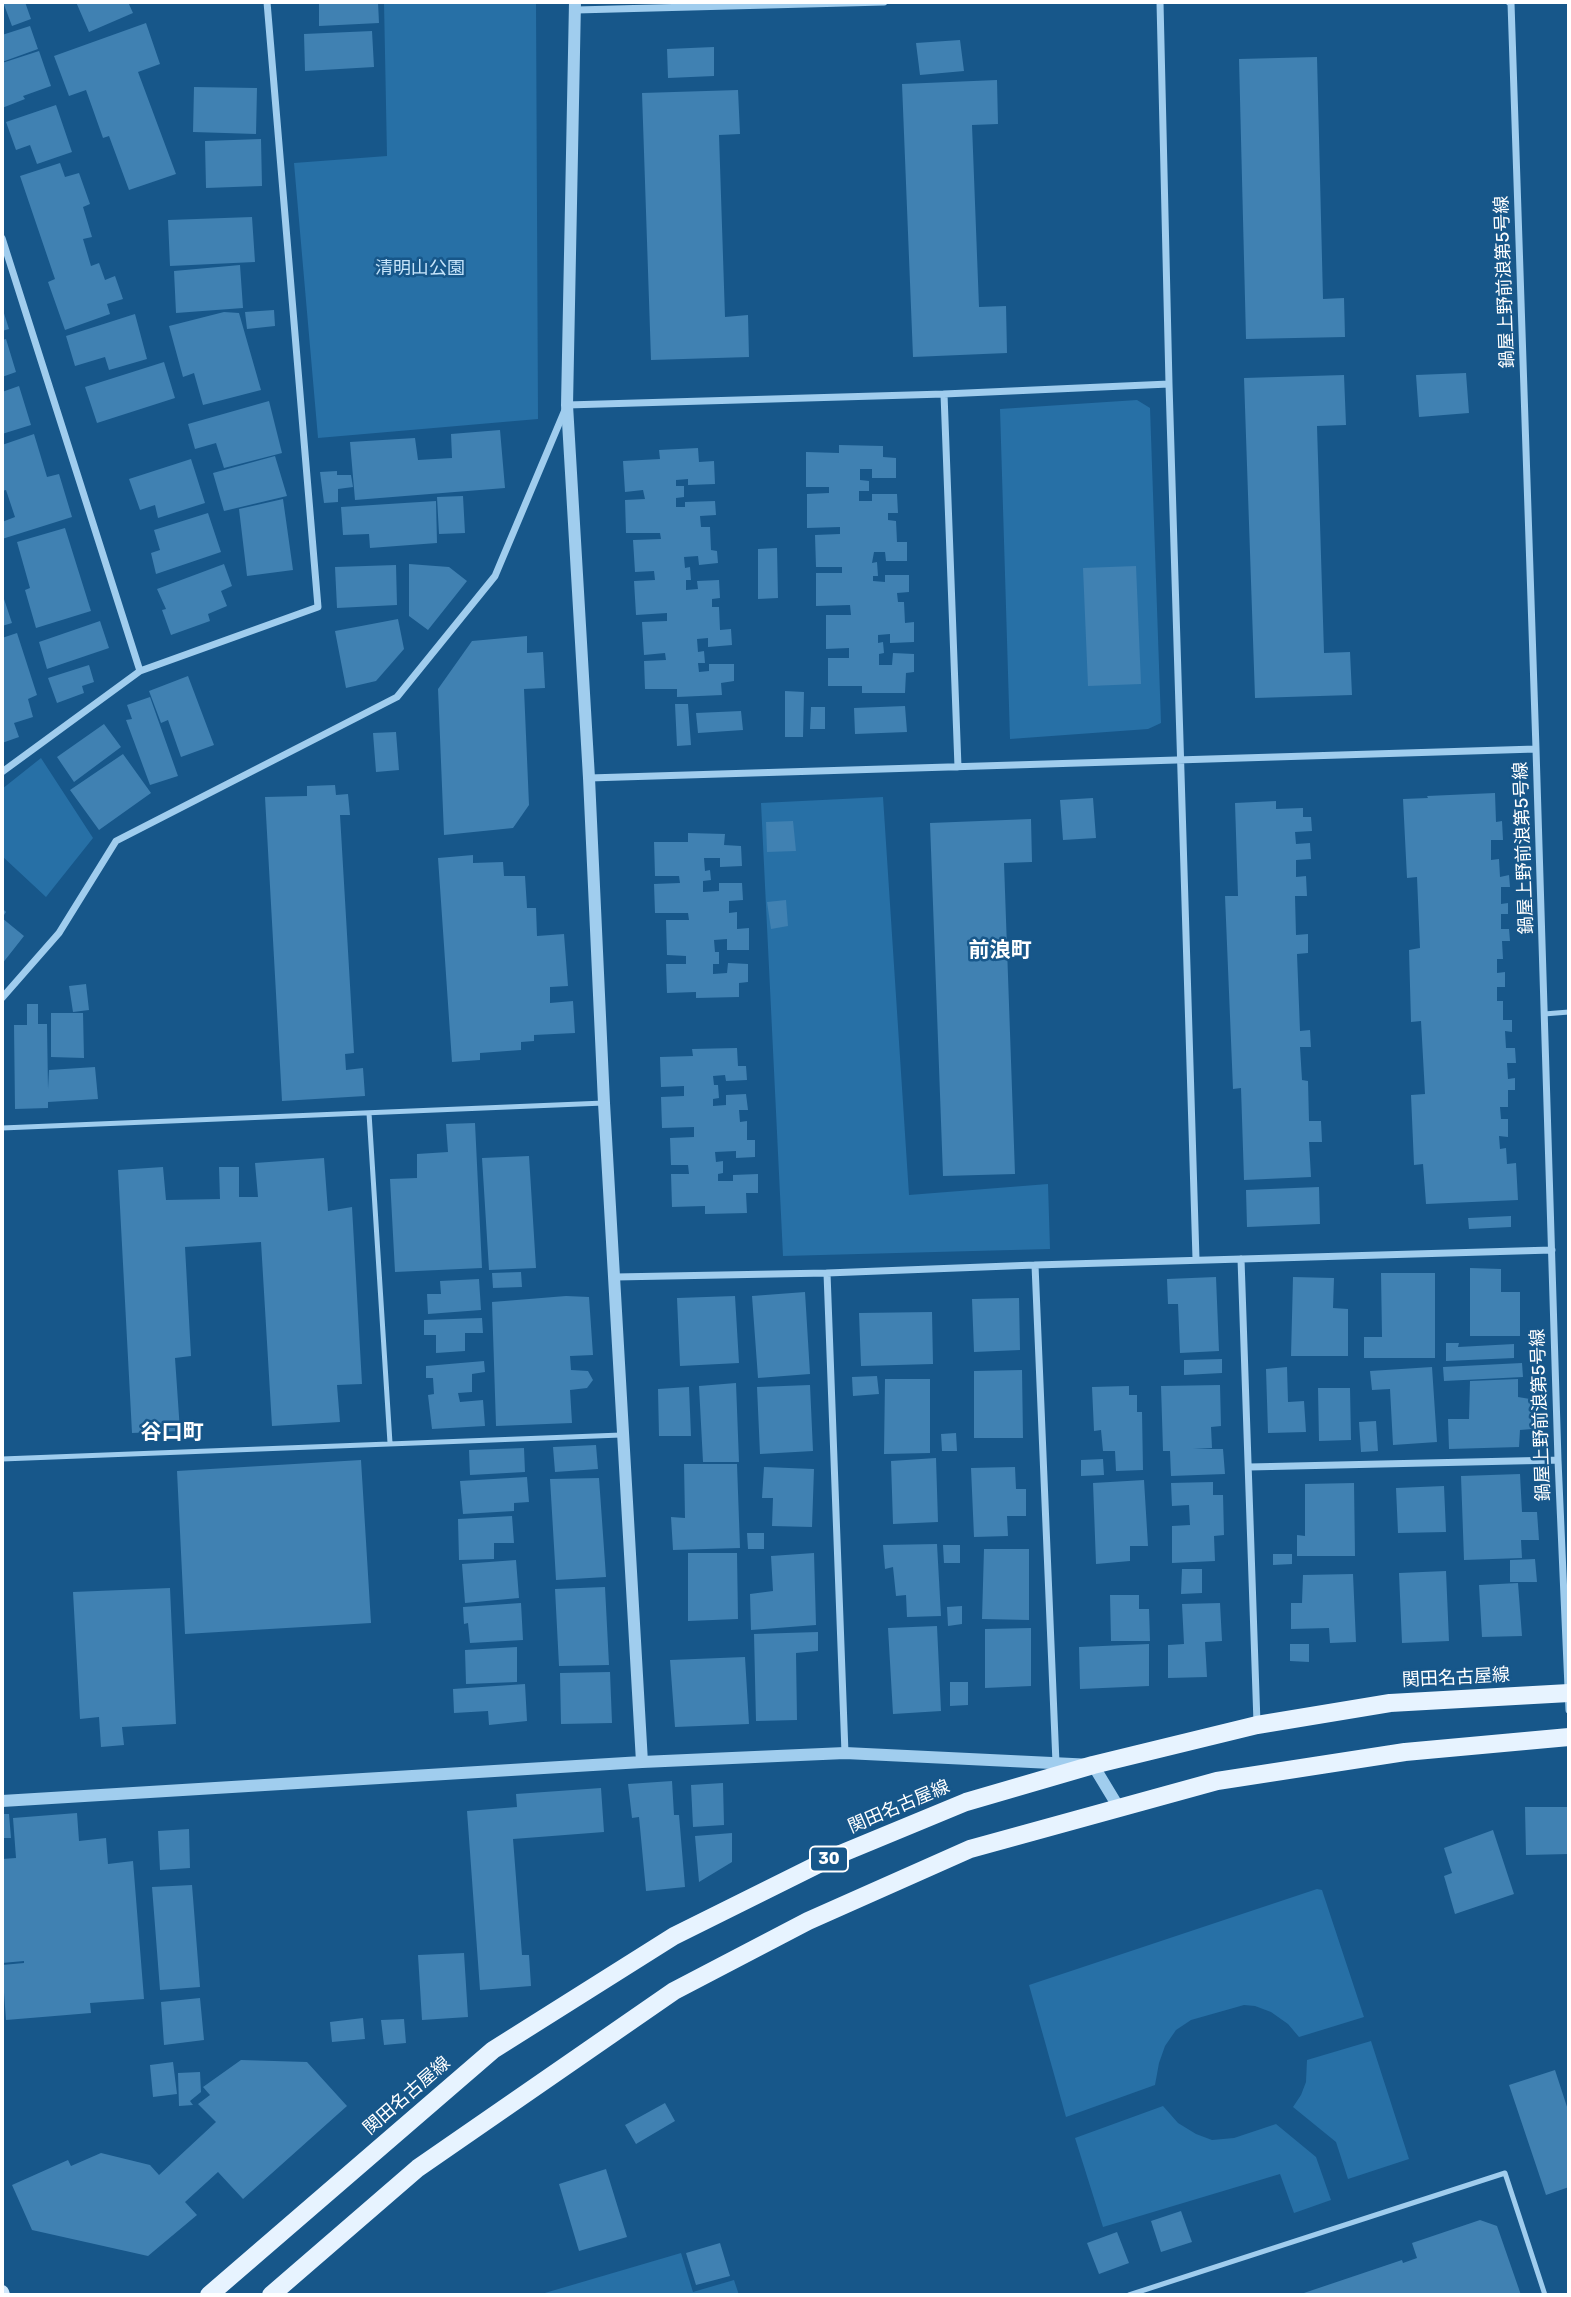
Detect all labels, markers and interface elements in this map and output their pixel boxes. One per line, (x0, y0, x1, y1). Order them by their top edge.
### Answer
street label: 鍋屋上野前浪第5号線 (1491, 195, 1519, 369)
park label: 清明山公園 (375, 258, 465, 280)
street label: 鍋屋上野前浪第5号線 (1510, 761, 1538, 935)
district label: 前浪町 (969, 938, 1031, 964)
street label: 鍋屋上野前浪第5号線 (1527, 1328, 1555, 1502)
district label: 谷口町 (141, 1420, 203, 1446)
street label: 関田名古屋線 (1402, 1664, 1510, 1692)
street label: 関田名古屋線 (845, 1776, 953, 1838)
road number: 30 (810, 1846, 848, 1871)
street label: 関田名古屋線 (359, 2052, 455, 2140)

